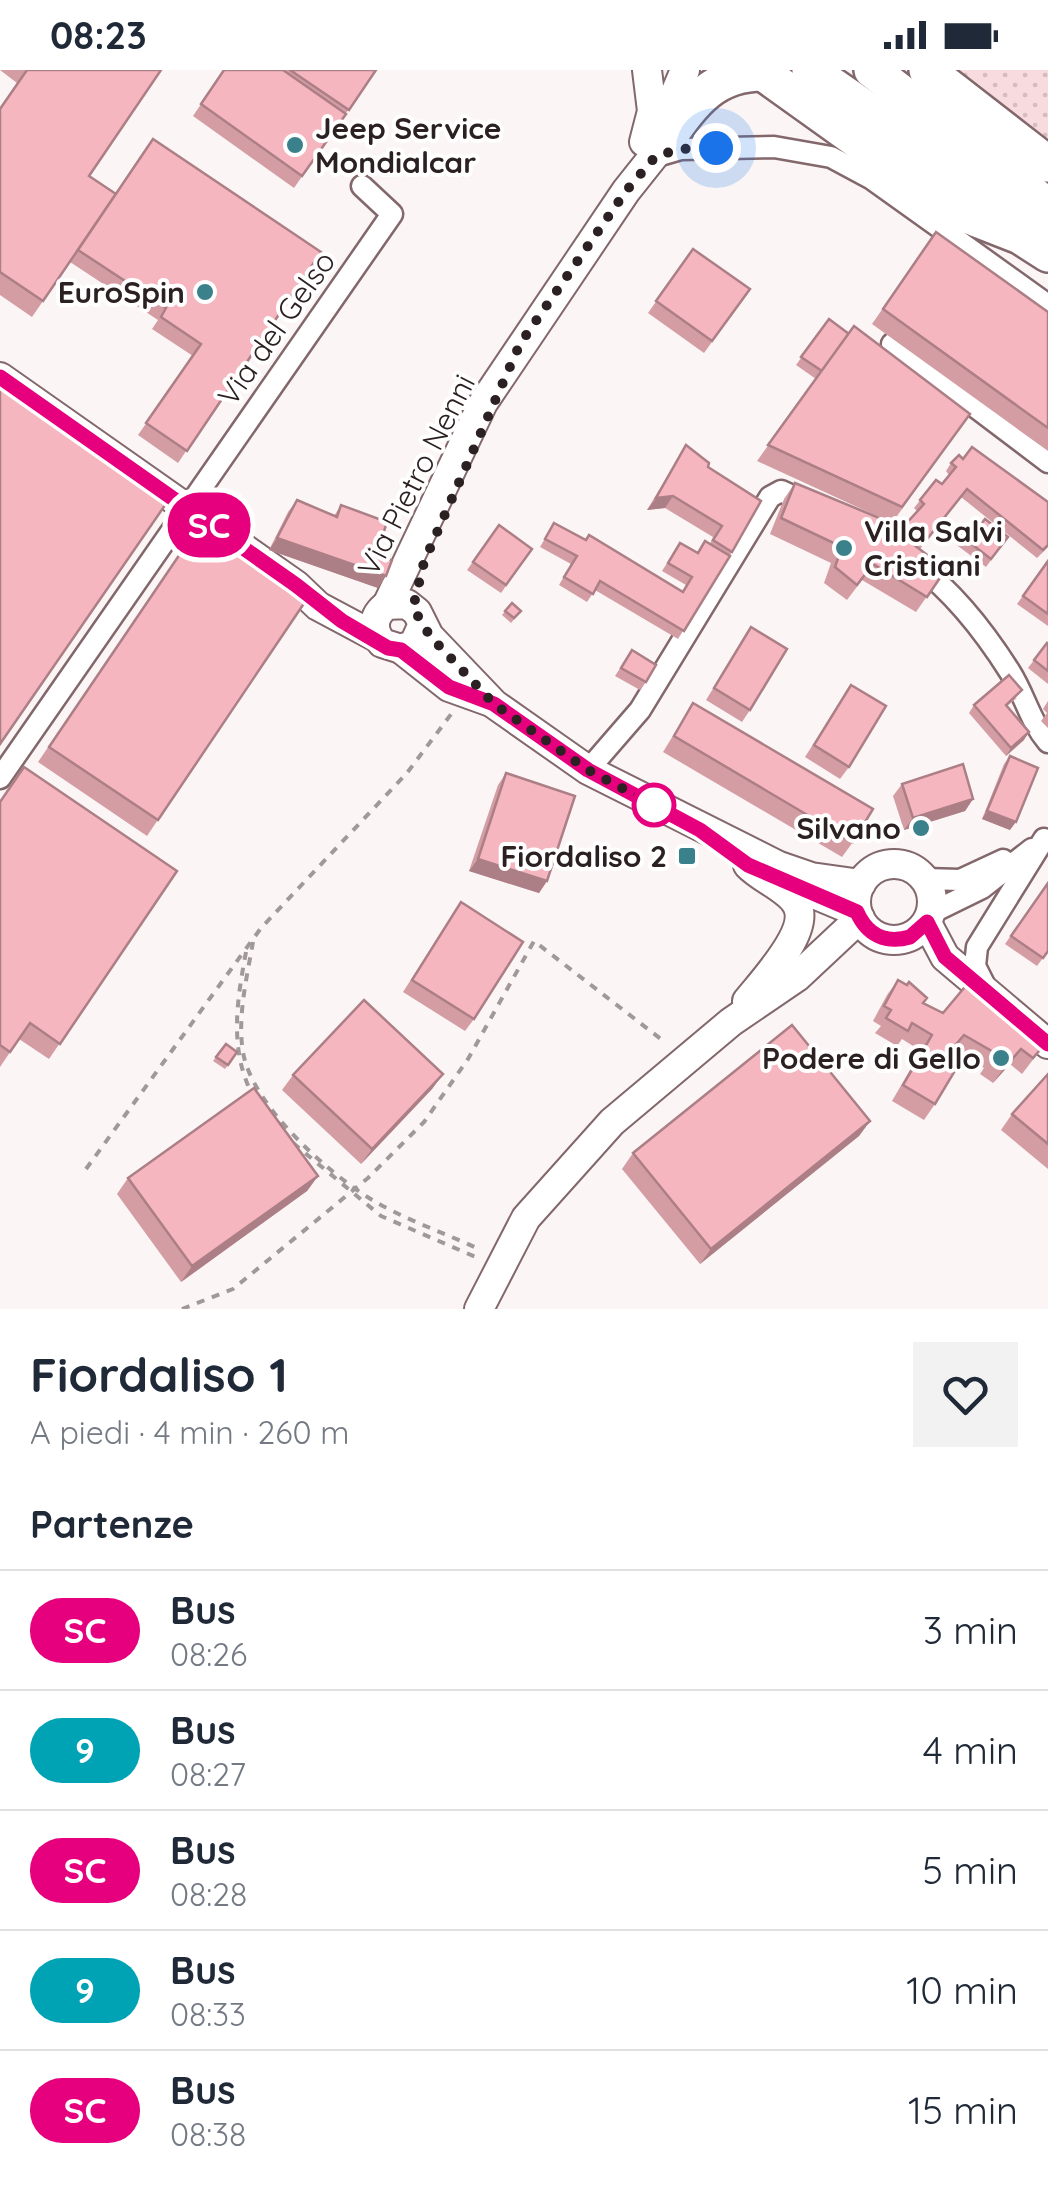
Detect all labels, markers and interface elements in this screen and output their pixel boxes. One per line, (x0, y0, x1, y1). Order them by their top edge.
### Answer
text: 08:23 (50, 11, 147, 59)
place label: Jeep Service Mondialcar (315, 109, 502, 181)
your location (691, 123, 741, 173)
marker: Jeep Service Mondialcar (284, 134, 306, 156)
street label: Via del Gelso (209, 243, 343, 413)
place label: EuroSpin (58, 273, 185, 311)
marker: EuroSpin (194, 281, 216, 303)
street label: Via Pietro Nenni (349, 368, 483, 582)
line badge: SC (164, 492, 254, 558)
text: SC (188, 503, 230, 547)
place label: Villa Salvi Cristiani (864, 512, 1003, 584)
marker: Villa Salvi Cristiani (833, 537, 855, 559)
unlabelled marker (633, 784, 675, 826)
place label: Silvano (796, 809, 901, 847)
marker: Silvano (910, 817, 932, 839)
place label: Fiordaliso 2 (500, 837, 667, 875)
marker: Fiordaliso 2 (676, 845, 698, 867)
place label: Podere di Gello (762, 1039, 981, 1077)
marker: Podere di Gello (990, 1047, 1012, 1069)
button: heart (913, 1342, 1018, 1447)
text: Fiordaliso 1 (30, 1344, 288, 1404)
text: A piedi · 4 min · 260 m (30, 1412, 349, 1452)
text: Partenze (30, 1500, 194, 1548)
text: Bus (170, 1586, 236, 1634)
text: 3 min (923, 1606, 1018, 1654)
text: SC (64, 1608, 106, 1652)
text: 08:26 (170, 1634, 247, 1674)
text: Bus (170, 1706, 236, 1754)
text: 4 min (923, 1726, 1018, 1774)
text: 9 (75, 1728, 95, 1772)
text: 08:27 (170, 1754, 246, 1794)
text: Bus (170, 1826, 236, 1874)
text: 5 min (922, 1846, 1018, 1894)
text: SC (64, 1848, 106, 1892)
text: 08:28 (170, 1874, 247, 1914)
text: Bus (170, 1946, 236, 1994)
text: 10 min (906, 1966, 1018, 2014)
text: 9 (75, 1968, 95, 2012)
text: 08:33 (170, 1994, 246, 2034)
text: Bus (170, 2066, 236, 2114)
text: 15 min (908, 2086, 1018, 2134)
text: SC (64, 2088, 106, 2132)
text: 08:38 (170, 2114, 246, 2154)

